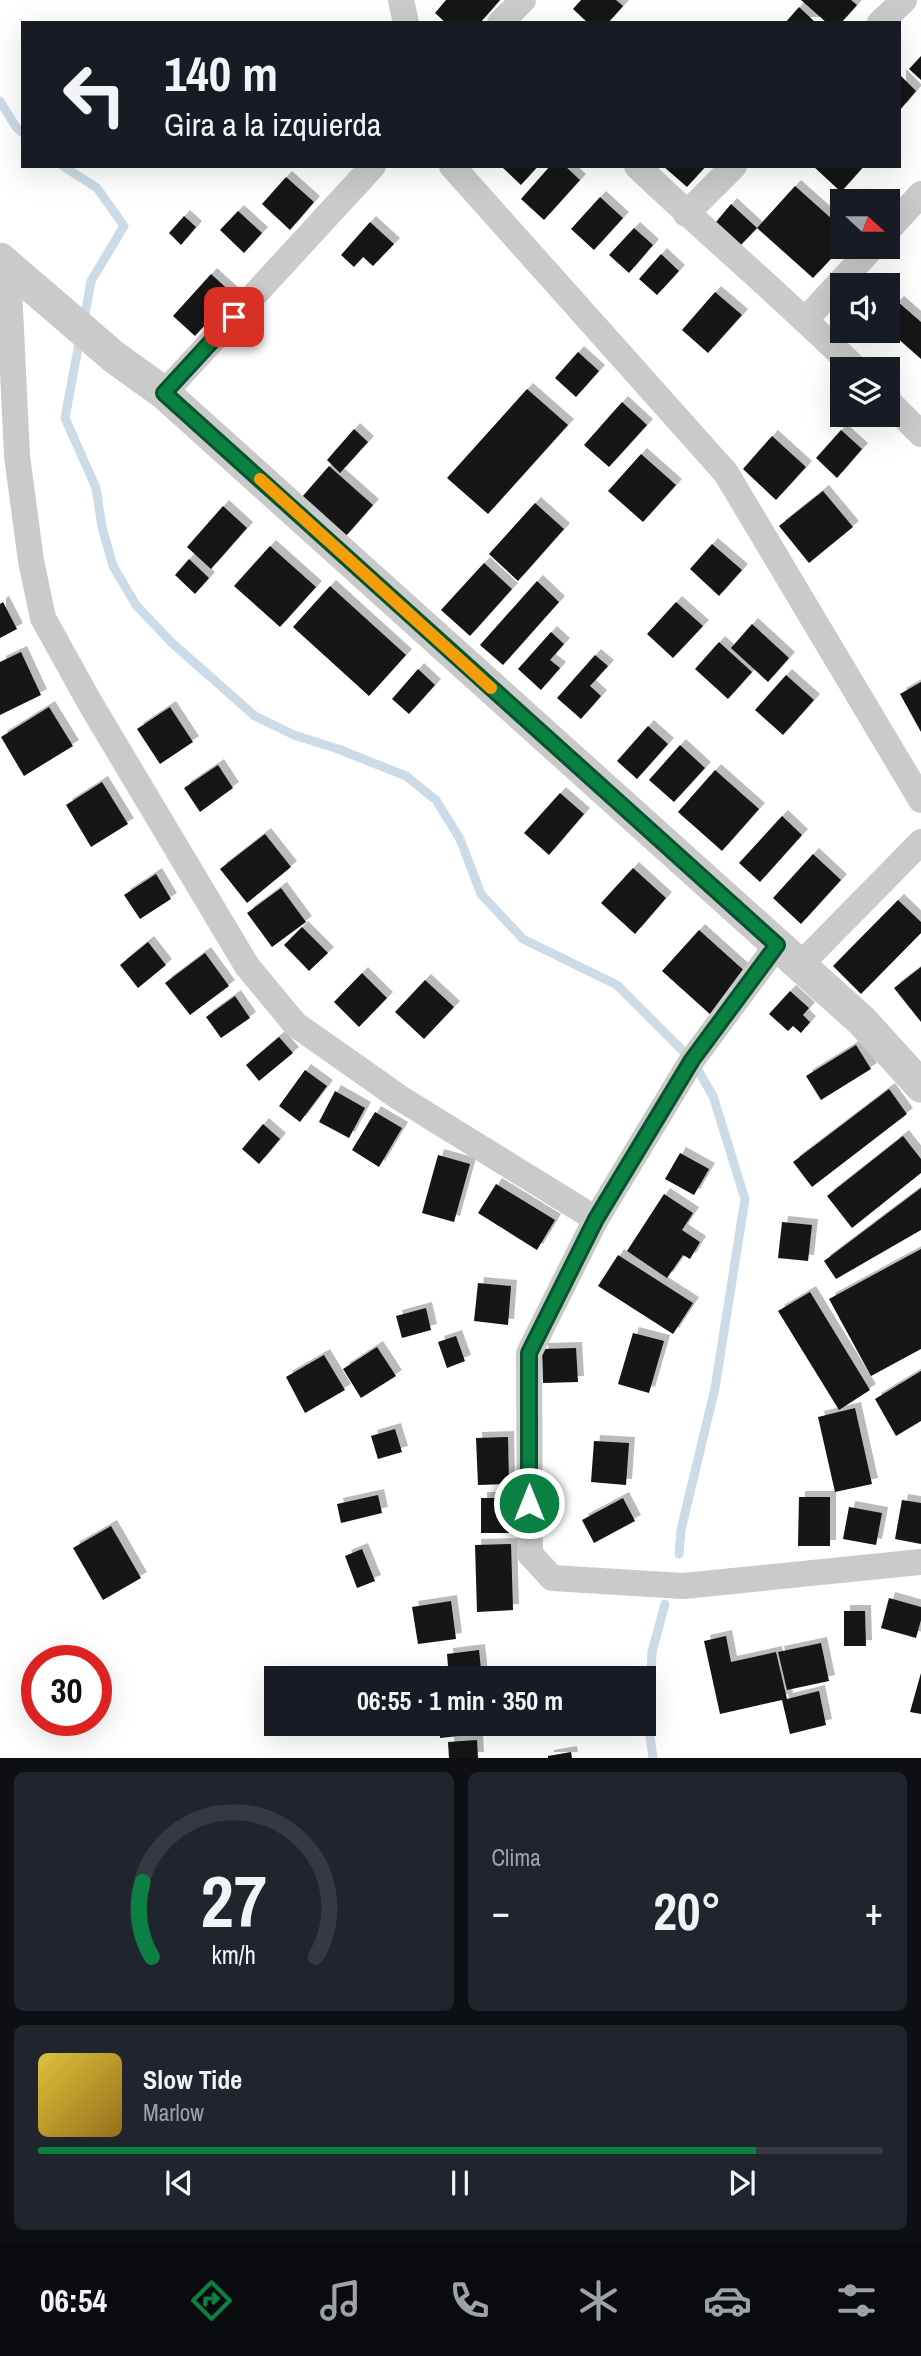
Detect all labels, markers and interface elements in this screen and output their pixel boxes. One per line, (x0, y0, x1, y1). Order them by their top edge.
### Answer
text: 140 m (164, 40, 278, 106)
icon: left (49, 49, 140, 140)
text: Gira a la izquierda (164, 103, 381, 146)
north arrow (830, 189, 900, 259)
map controls (830, 189, 900, 427)
button: sound (830, 273, 900, 343)
pin (204, 287, 264, 347)
icon: arrive (215, 298, 253, 336)
button: layers (830, 357, 900, 427)
position arrow (492, 1466, 566, 1540)
speed limit sign: 30 (21, 1645, 112, 1736)
text: 06:55 · 1 min · 350 m (357, 1683, 563, 1718)
text: Clima (492, 1842, 541, 1873)
text: 27 (201, 1853, 267, 1951)
text: 20° (653, 1876, 721, 1946)
text: − (492, 1886, 510, 1937)
text: + (865, 1886, 883, 1937)
text: km/h (212, 1938, 256, 1972)
text: Slow Tide (143, 2062, 242, 2097)
text: Marlow (143, 2097, 204, 2128)
icon: previous (160, 2164, 198, 2202)
icon: pause (441, 2164, 479, 2202)
icon: next (723, 2164, 761, 2202)
icon: directions (187, 2276, 236, 2325)
icon: music (316, 2276, 365, 2325)
icon: phone (445, 2276, 494, 2325)
icon: climate (574, 2276, 623, 2325)
icon: car (703, 2276, 752, 2325)
icon: filters (832, 2276, 881, 2325)
text: 06:54 (40, 2279, 107, 2322)

